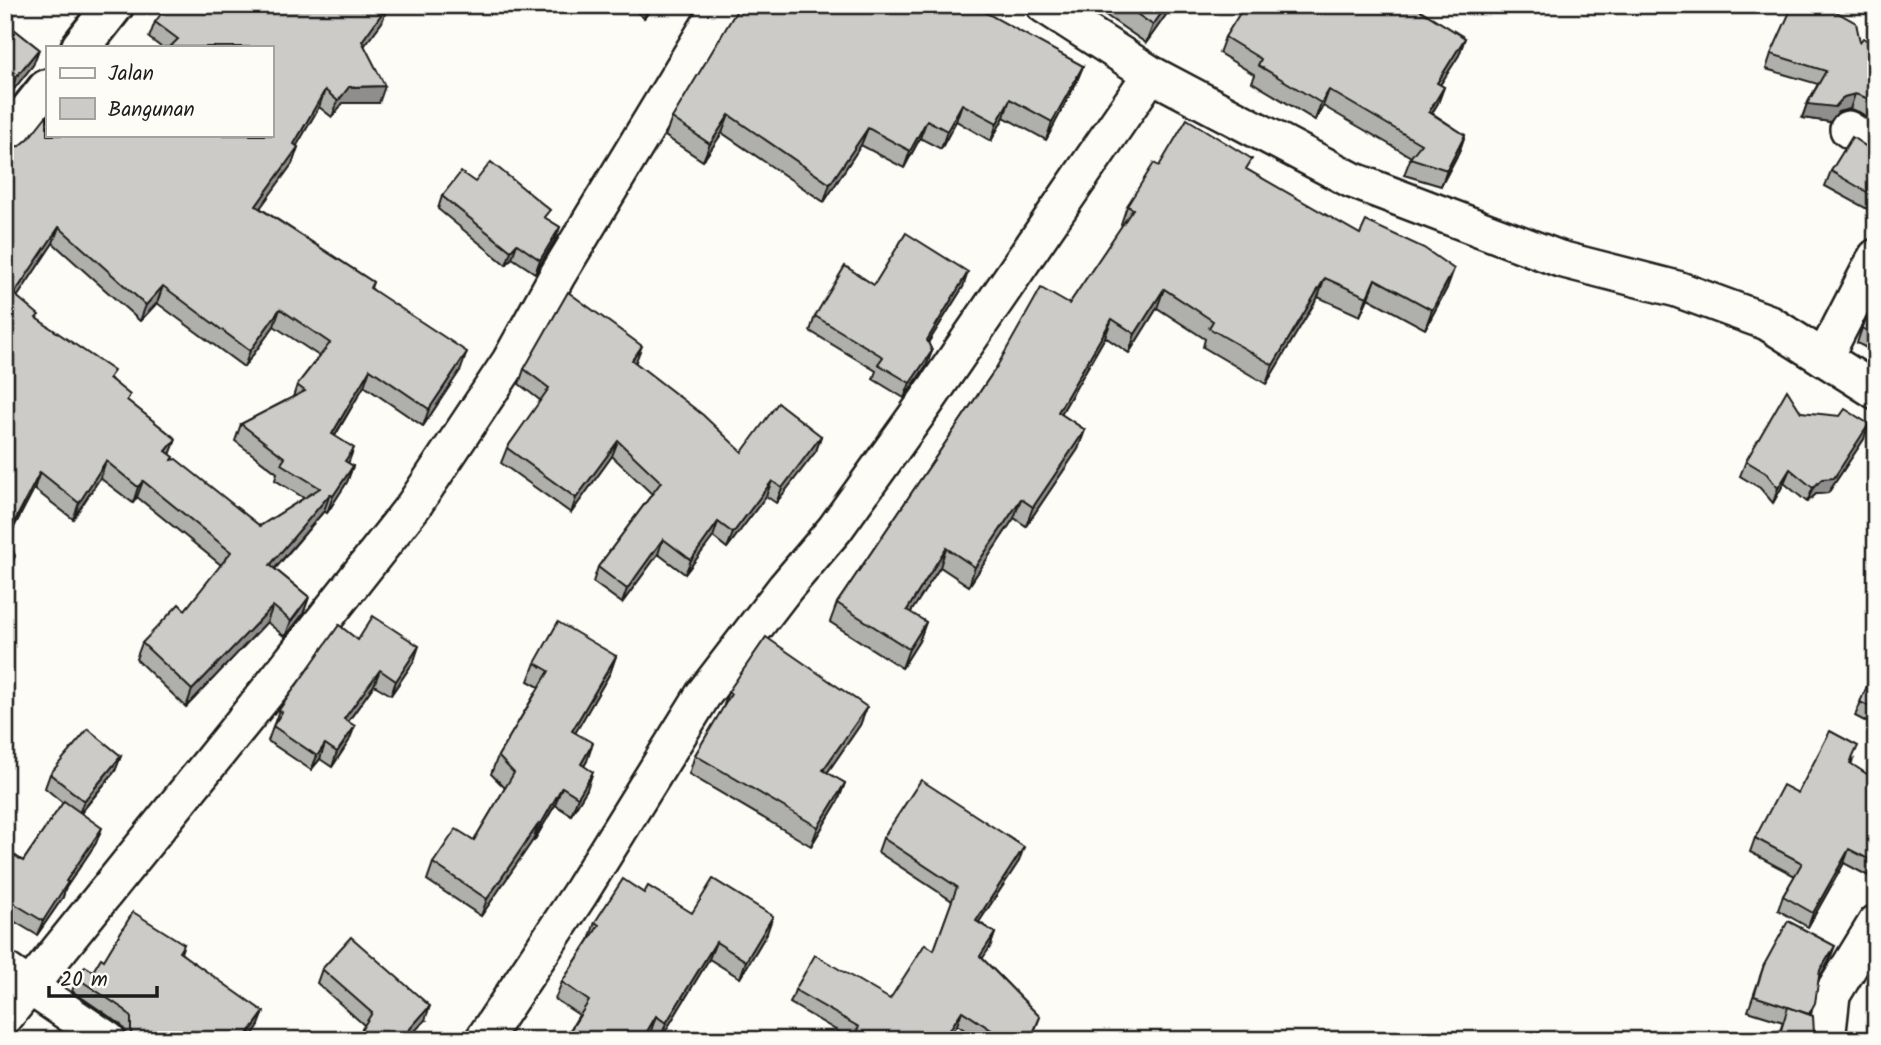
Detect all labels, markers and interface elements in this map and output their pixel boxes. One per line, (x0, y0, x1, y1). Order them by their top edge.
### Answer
legend (46, 46, 273, 136)
text: Jalan (108, 58, 154, 91)
text: Bangunan (108, 94, 195, 127)
scale bar (49, 954, 158, 998)
text: 20 m (60, 964, 108, 997)

